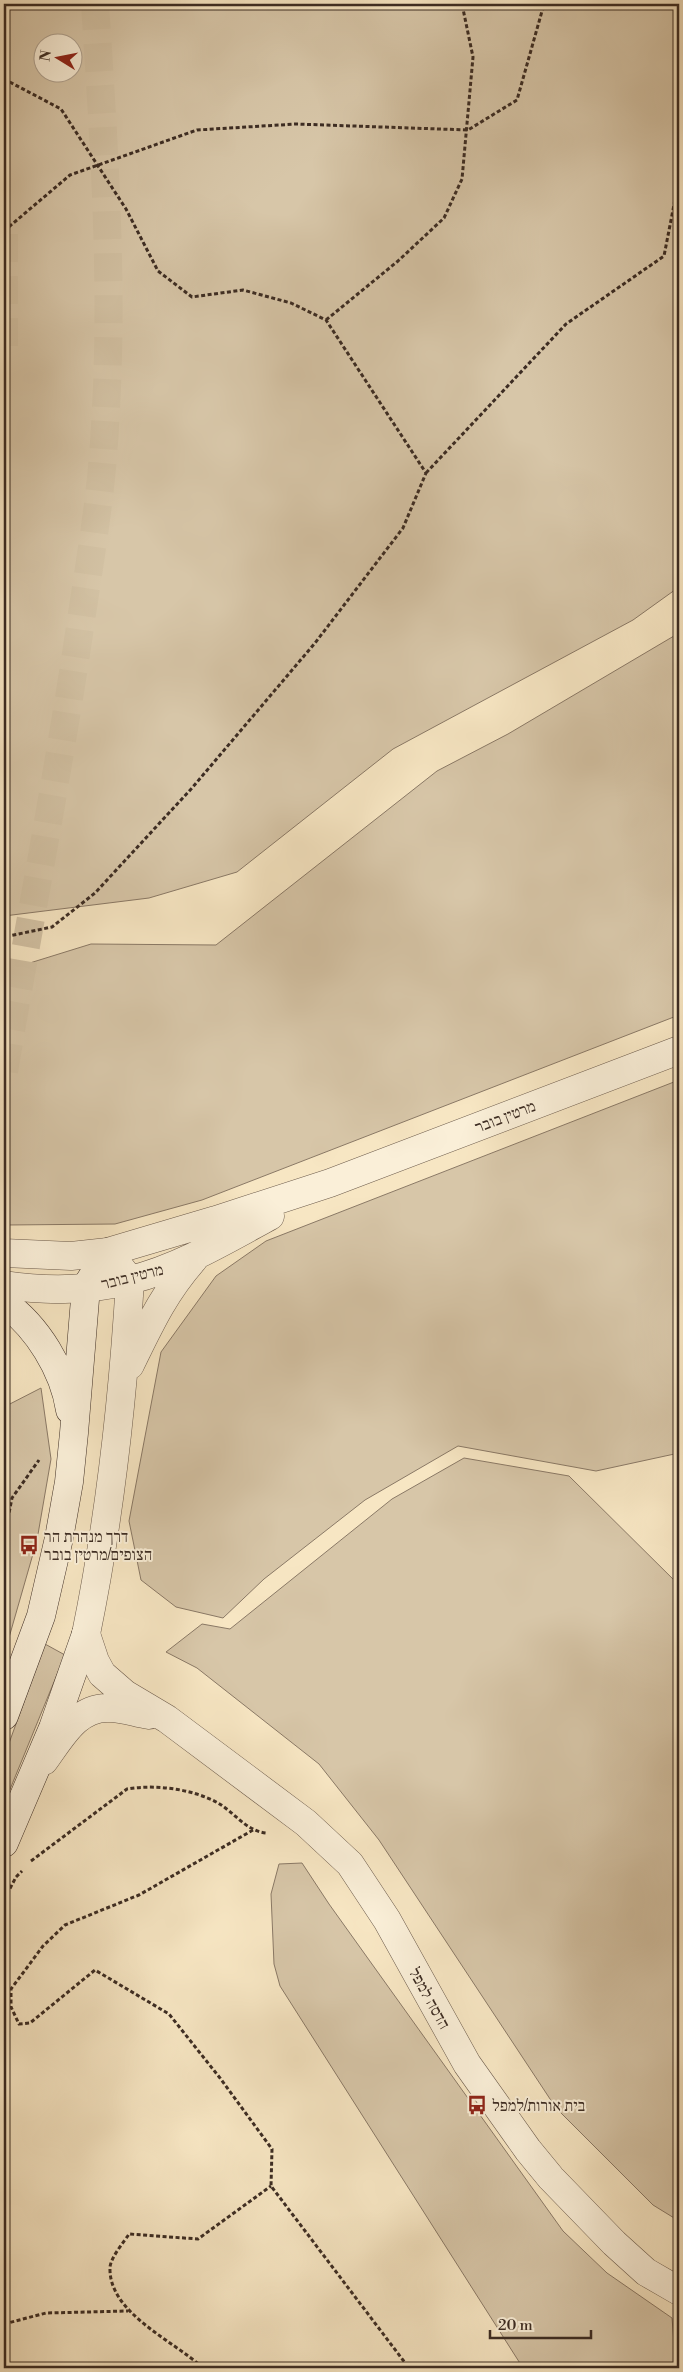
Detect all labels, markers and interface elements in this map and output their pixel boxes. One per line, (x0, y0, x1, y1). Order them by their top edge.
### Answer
north arrow (32, 32, 82, 82)
text: N (36, 49, 56, 63)
street label: מרטין בובר (472, 1096, 539, 1138)
street label: מרטין בובר (99, 1260, 165, 1294)
place label: דרך מנהרת הר הצופים/מרטין בובר (44, 1527, 152, 1565)
bus stop icon: דרך מנהרת הר הצופים/מרטין בובר (18, 1534, 40, 1556)
street label: הדסה למפל (404, 1964, 454, 2033)
bus stop icon: בית אורות/למפל (466, 2094, 488, 2116)
place label: בית אורות/למפל (492, 2096, 586, 2116)
scale bar (490, 2307, 592, 2339)
text: 20 m (498, 2316, 533, 2335)

